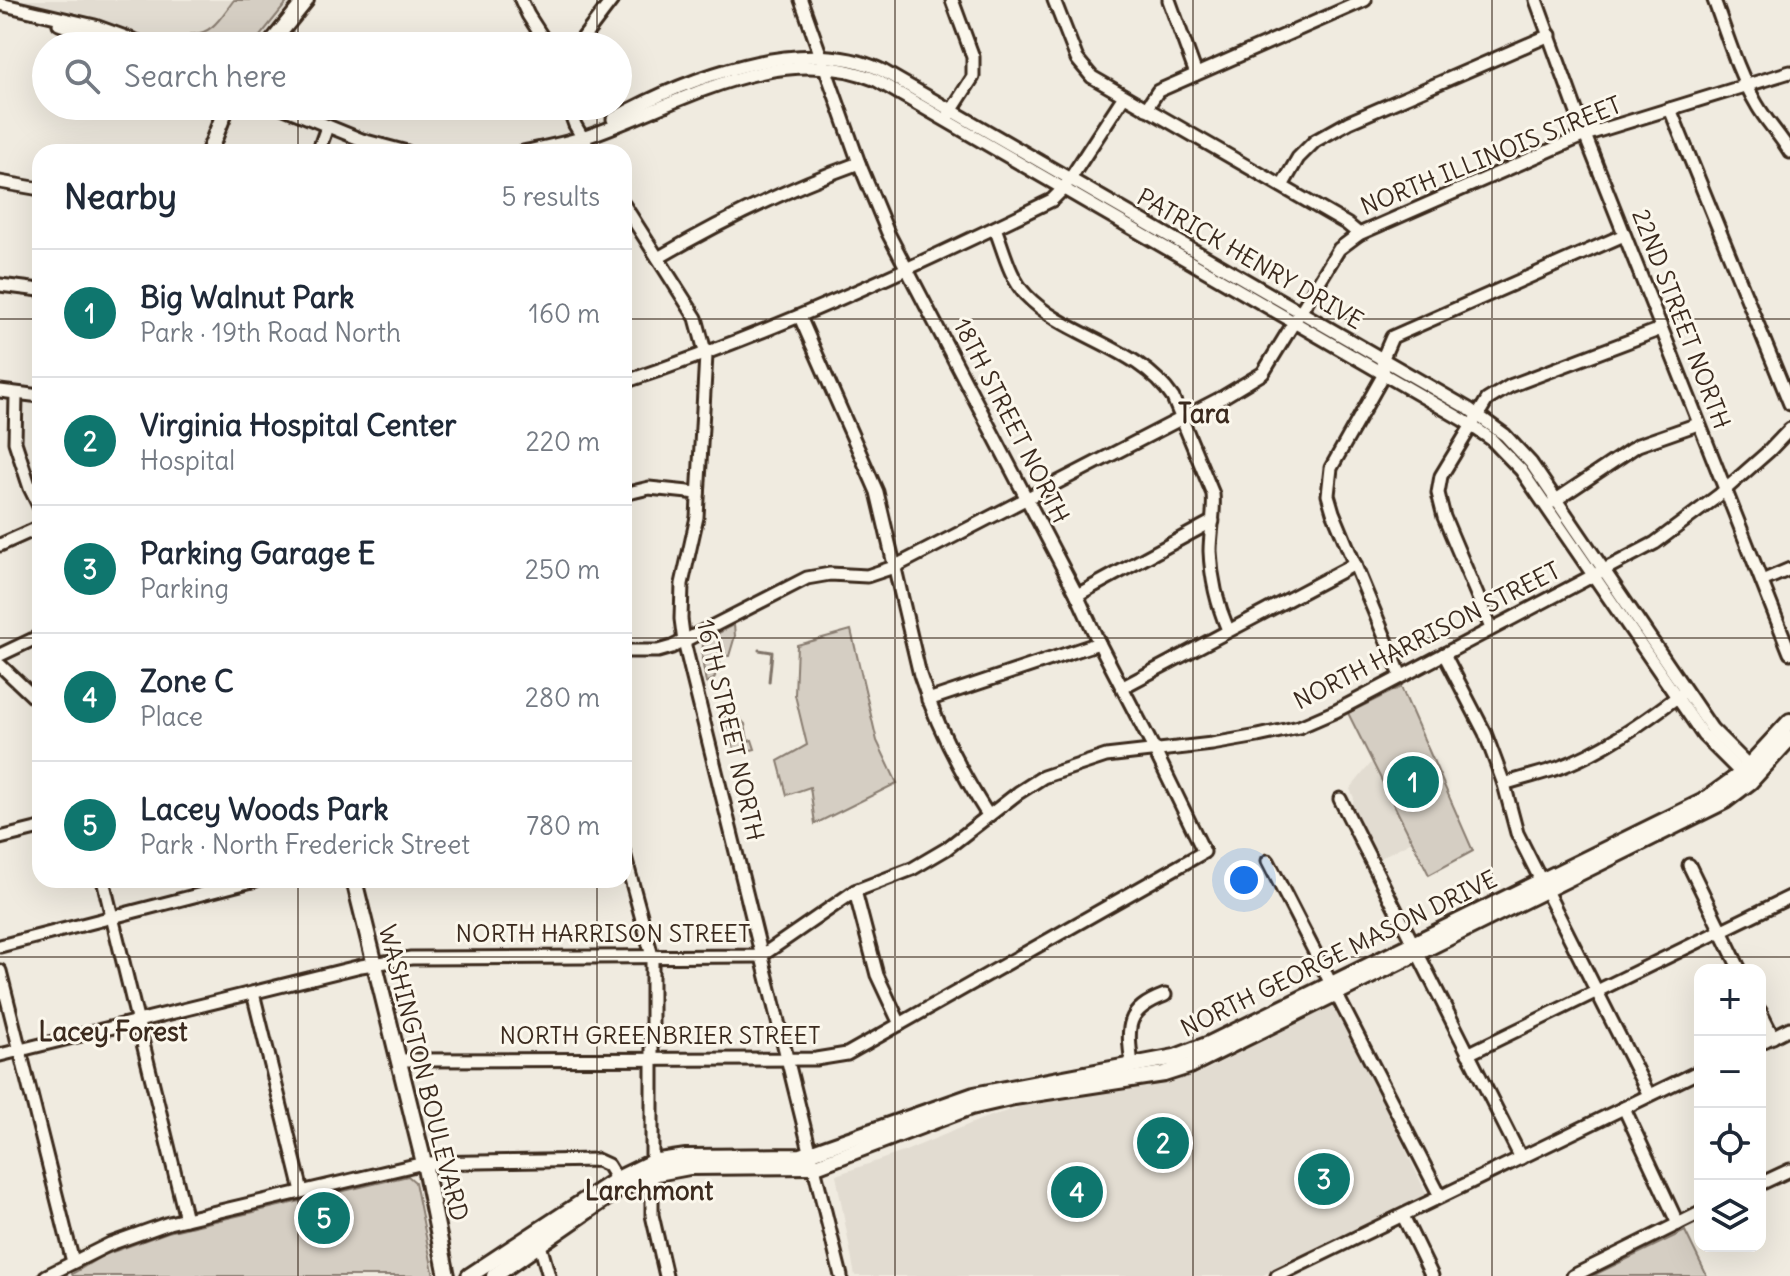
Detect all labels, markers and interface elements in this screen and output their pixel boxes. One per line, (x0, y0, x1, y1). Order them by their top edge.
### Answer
search box (32, 32, 632, 120)
icon: search (60, 54, 104, 98)
text: Search here (124, 57, 287, 95)
street label: NORTH ILLINOIS STREET (1356, 89, 1625, 221)
text: Nearby (64, 175, 177, 218)
text: 5 results (502, 180, 600, 213)
street label: PATRICK HENRY DRIVE (1132, 181, 1369, 335)
street label: 22ND STREET NORTH (1626, 205, 1738, 433)
text: Big Walnut Park (140, 278, 354, 316)
text: 1 (85, 297, 95, 330)
text: 160 m (529, 297, 600, 330)
street label: 18TH STREET NORTH (947, 313, 1076, 528)
text: Park · 19th Road North (140, 316, 401, 349)
district label: Tara (1178, 397, 1230, 430)
text: Virginia Hospital Center (140, 406, 457, 444)
text: 2 (83, 425, 97, 458)
text: 220 m (525, 425, 600, 458)
text: Hospital (140, 444, 235, 477)
text: Parking Garage E (140, 534, 375, 572)
text: 3 (83, 553, 97, 586)
text: 250 m (525, 553, 600, 586)
street label: NORTH HARRISON STREET (1288, 555, 1565, 715)
text: Parking (140, 572, 229, 605)
street label: 16TH STREET NORTH (691, 616, 771, 843)
text: Zone C (140, 662, 234, 700)
text: 4 (82, 681, 98, 714)
text: 280 m (525, 681, 600, 714)
text: Place (140, 700, 203, 733)
pin: 1 (1387, 752, 1439, 812)
text: Lacey Woods Park (140, 790, 389, 828)
text: 5 (83, 809, 97, 842)
text: 780 m (526, 809, 600, 842)
text: Park · North Frederick Street (140, 828, 470, 861)
your location (1224, 860, 1264, 900)
street label: NORTH GEORGE MASON DRIVE (1175, 863, 1502, 1043)
street label: NORTH HARRISON STREET (455, 918, 751, 948)
street label: WASHINGTON BOULEVARD (373, 922, 475, 1224)
map controls (1694, 964, 1766, 1252)
button: + (1694, 964, 1766, 1036)
district label: Lacey Forest (38, 1015, 188, 1048)
street label: NORTH GREENBRIER STREET (500, 1020, 820, 1050)
button: − (1694, 1036, 1766, 1108)
button: locate (1694, 1108, 1766, 1180)
pin: 2 (1137, 1113, 1189, 1173)
pin: 3 (1298, 1149, 1350, 1209)
pin: 4 (1051, 1162, 1103, 1222)
district label: Larchmont (585, 1174, 713, 1207)
button: layers (1694, 1180, 1766, 1252)
pin: 5 (298, 1188, 350, 1248)

